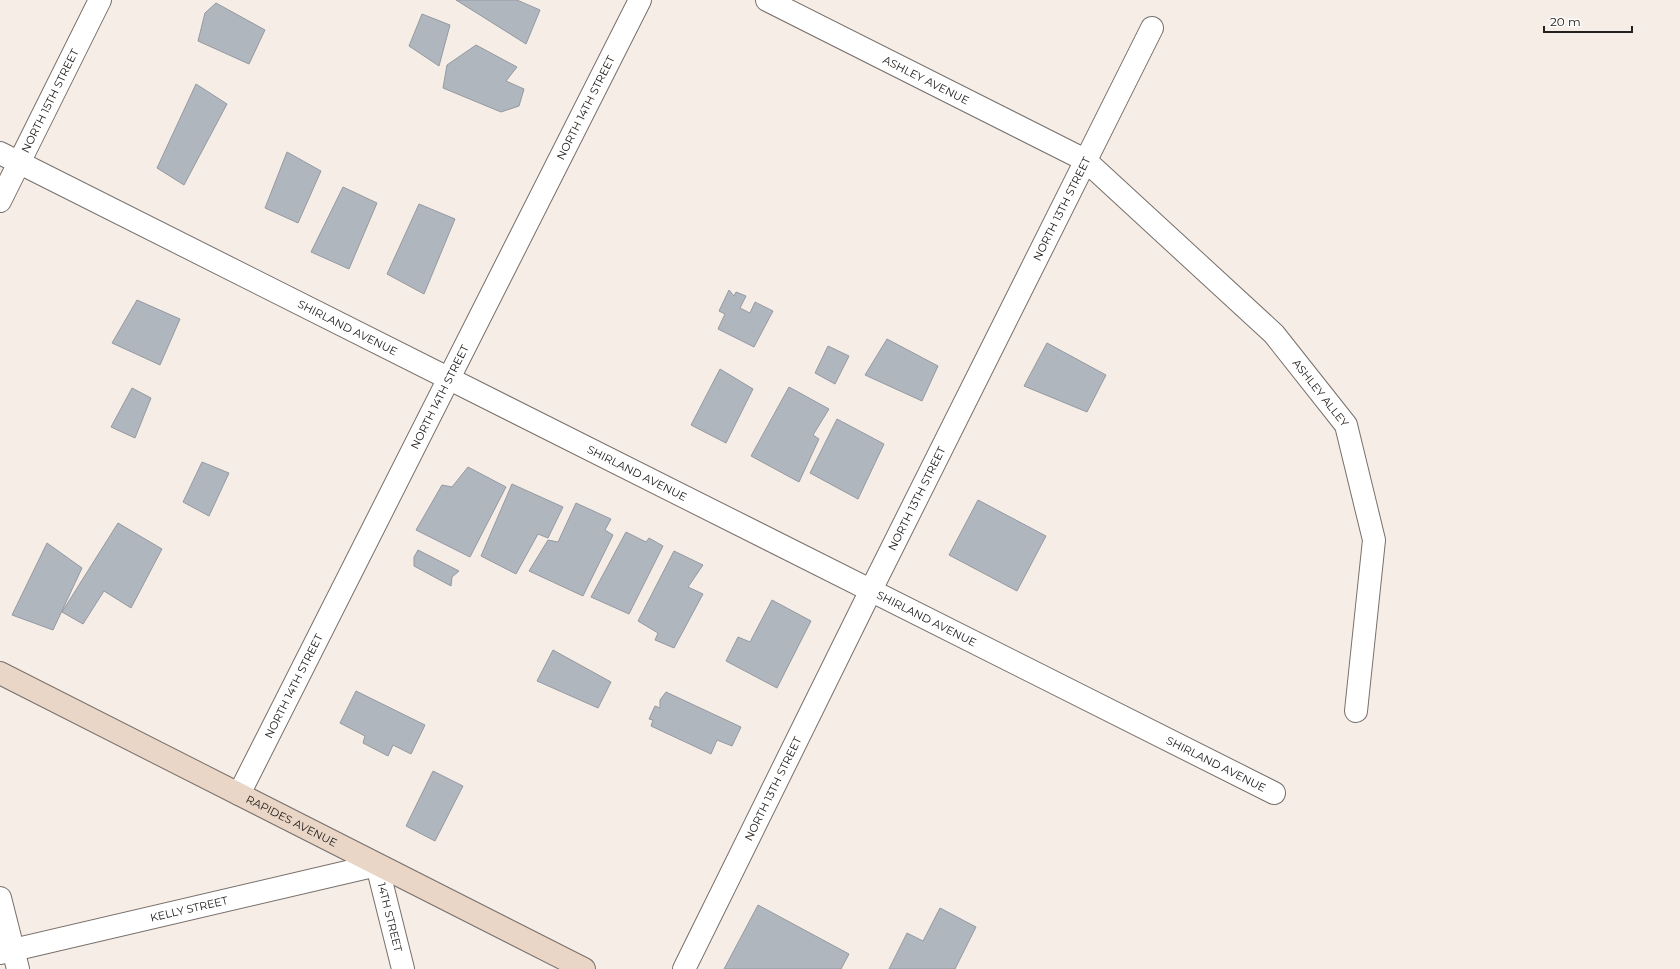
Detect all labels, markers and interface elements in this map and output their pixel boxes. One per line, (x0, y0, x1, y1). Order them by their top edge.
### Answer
scale bar (1544, 8, 1632, 34)
text: 20 m (1550, 14, 1581, 29)
street label: NORTH 15TH STREET (18, 46, 82, 155)
street label: NORTH 14TH STREET (553, 52, 618, 162)
street label: ASHLEY AVENUE (881, 52, 971, 108)
street label: NORTH 13TH STREET (1030, 154, 1094, 263)
street label: SHIRLAND AVENUE (295, 297, 400, 359)
street label: NORTH 14TH STREET (407, 342, 472, 451)
street label: ASHLEY ALLEY (1290, 356, 1352, 430)
street label: SHIRLAND AVENUE (585, 442, 689, 504)
street label: NORTH 13TH STREET (885, 444, 949, 553)
street label: SHIRLAND AVENUE (874, 588, 979, 649)
street label: NORTH 14TH STREET (261, 631, 326, 741)
street label: SHIRLAND AVENUE (1164, 733, 1268, 795)
street label: NORTH 13TH STREET (741, 734, 805, 843)
street label: RAPIDES AVENUE (244, 792, 340, 850)
street label: 14TH STREET (375, 881, 406, 954)
street label: KELLY STREET (149, 893, 230, 925)

